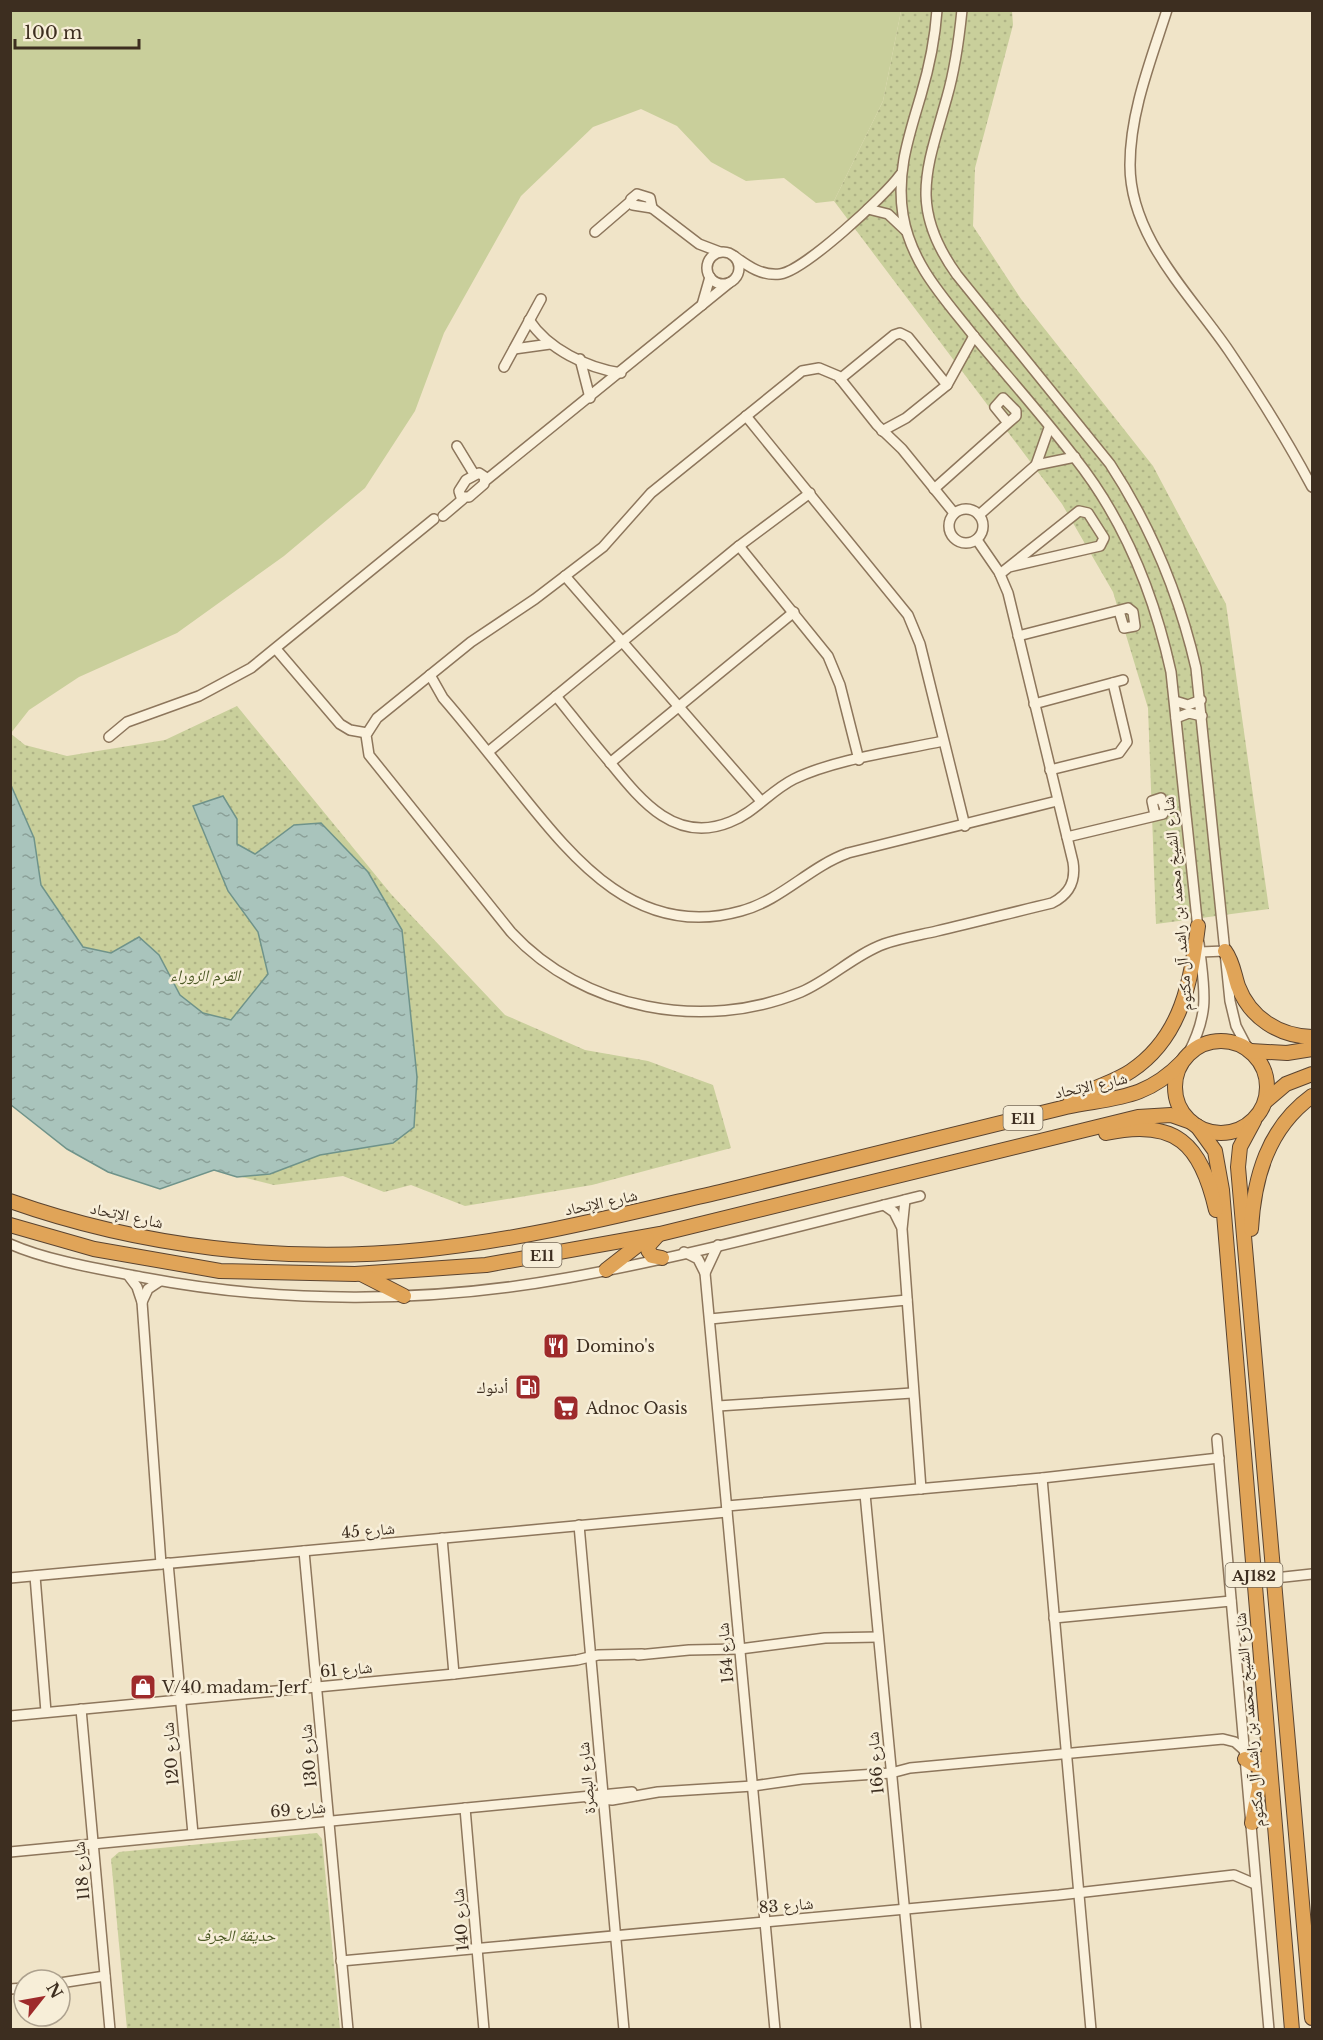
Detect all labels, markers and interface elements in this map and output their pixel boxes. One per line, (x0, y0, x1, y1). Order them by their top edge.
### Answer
scale bar (15, 12, 140, 50)
text: 100 m (24, 22, 82, 44)
street label: شارع الشيخ محمد بن راشد آل مكتوم (1158, 796, 1197, 1012)
park label: القرم الزوراء (170, 965, 242, 986)
street label: شارع الإتحاد (1053, 1068, 1129, 1103)
road number: E11 (1004, 1106, 1042, 1130)
street label: شارع الإتحاد (563, 1185, 639, 1220)
street label: شارع الإتحاد (89, 1198, 165, 1233)
road number: E11 (522, 1243, 562, 1267)
restaurant icon: Domino's (541, 1331, 571, 1361)
place label: Domino's (576, 1336, 655, 1356)
fuel station icon: أدنوك (513, 1372, 543, 1402)
place label: أدنوك (477, 1377, 508, 1397)
supermarket icon: Adnoc Oasis (551, 1393, 581, 1423)
place label: Adnoc Oasis (585, 1398, 687, 1418)
street label: شارع 45 (340, 1518, 396, 1543)
road number: AJ182 (1226, 1563, 1282, 1587)
street label: شارع الشيخ محمد بن راشد آل مكتوم (1230, 1612, 1269, 1828)
street label: شارع 154 (712, 1622, 739, 1684)
street label: شارع 61 (319, 1657, 373, 1682)
shop icon: V/40 madam. Jerf (128, 1672, 158, 1702)
place label: V/40 madam. Jerf (161, 1677, 310, 1697)
street label: شارع 120 (157, 1721, 184, 1786)
street label: شارع 130 (295, 1723, 322, 1788)
street label: شارع 166 (862, 1731, 889, 1795)
street label: شارع البصرة (573, 1741, 600, 1815)
street label: شارع 69 (269, 1797, 327, 1822)
street label: شارع 118 (68, 1841, 95, 1901)
street label: شارع 140 (447, 1888, 474, 1952)
street label: شارع 83 (758, 1893, 814, 1918)
park label: حديقة الجرف (197, 1925, 276, 1945)
north arrow (12, 1968, 72, 2028)
text: N (42, 1979, 67, 2002)

